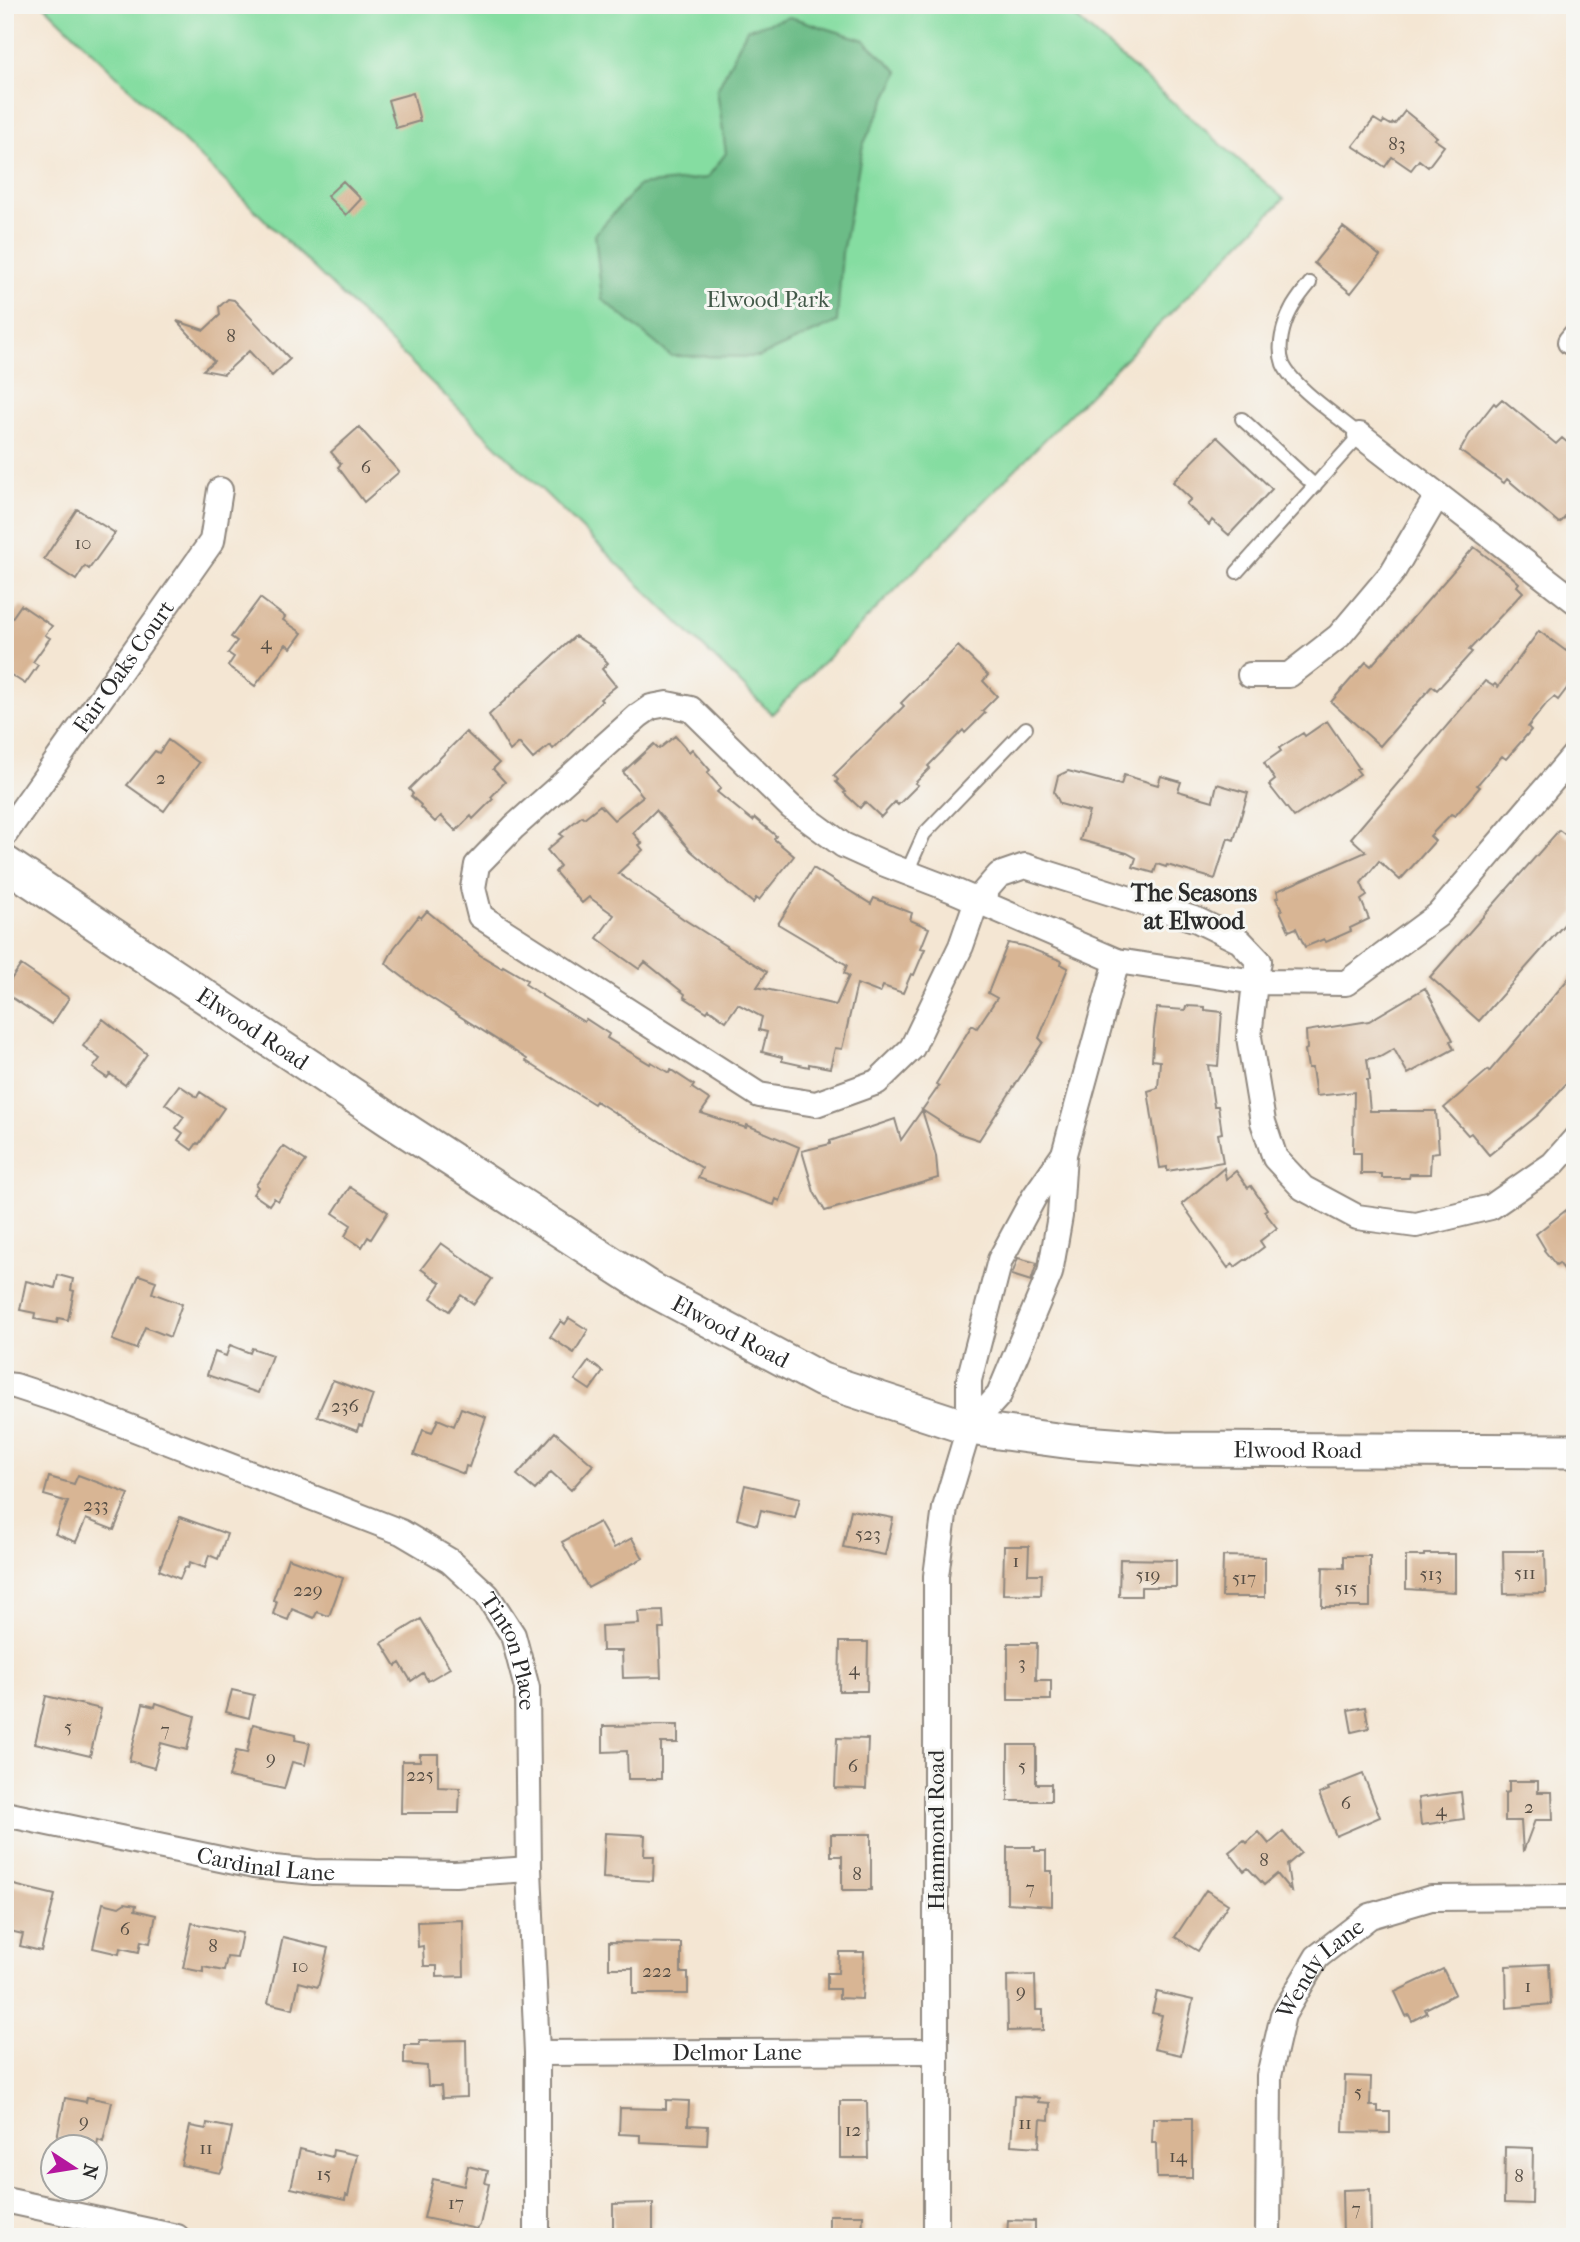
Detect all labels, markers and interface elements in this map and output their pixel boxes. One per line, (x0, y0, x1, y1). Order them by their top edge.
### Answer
house number: 83 (1388, 133, 1406, 155)
park label: Elwood Park (706, 286, 831, 313)
house number: 8 (226, 325, 236, 347)
house number: 6 (361, 456, 372, 478)
house number: 10 (74, 532, 92, 554)
street label: Fair Oaks Court (68, 595, 180, 739)
house number: 4 (260, 632, 272, 654)
house number: 2 (156, 767, 166, 789)
district label: The Seasons at Elwood (1130, 879, 1257, 935)
street label: Elwood Road (191, 982, 314, 1076)
street label: Elwood Road (667, 1290, 794, 1374)
house number: 236 (331, 1395, 360, 1417)
street label: Elwood Road (1233, 1436, 1363, 1464)
house number: 233 (83, 1494, 109, 1516)
house number: 523 (855, 1523, 881, 1545)
house number: 1 (1013, 1550, 1019, 1572)
house number: 511 (1514, 1562, 1536, 1584)
house number: 513 (1420, 1563, 1442, 1585)
house number: 519 (1136, 1564, 1160, 1586)
house number: 517 (1232, 1567, 1256, 1589)
house number: 515 (1334, 1577, 1358, 1599)
house number: 229 (293, 1579, 323, 1601)
street label: Tinton Place (475, 1587, 540, 1710)
house number: 3 (1018, 1652, 1026, 1674)
house number: 4 (848, 1658, 860, 1680)
house number: 5 (64, 1716, 72, 1738)
house number: 7 (160, 1719, 170, 1741)
house number: 9 (266, 1747, 276, 1769)
street label: Hammond Road (923, 1749, 950, 1910)
house number: 6 (848, 1755, 859, 1777)
house number: 5 (1018, 1755, 1026, 1777)
house number: 225 (406, 1764, 434, 1786)
house number: 6 (1341, 1792, 1352, 1814)
house number: 2 (1524, 1796, 1534, 1818)
house number: 4 (1435, 1799, 1447, 1821)
street label: Cardinal Lane (194, 1841, 335, 1886)
house number: 8 (1259, 1849, 1269, 1871)
house number: 8 (852, 1863, 862, 1885)
house number: 7 (1025, 1877, 1035, 1899)
street label: Wendy Lane (1270, 1913, 1369, 2024)
house number: 6 (120, 1918, 131, 1940)
house number: 8 (208, 1935, 218, 1957)
house number: 10 (291, 1955, 309, 1977)
house number: 222 (642, 1960, 672, 1982)
house number: 1 (1525, 1975, 1531, 1997)
house number: 9 (1016, 1980, 1026, 2002)
street label: Delmor Lane (672, 2039, 802, 2066)
house number: 5 (1354, 2081, 1362, 2103)
house number: 9 (79, 2110, 89, 2132)
house number: 11 (1018, 2112, 1032, 2134)
house number: 12 (845, 2119, 862, 2141)
north arrow (38, 2134, 108, 2204)
house number: 11 (199, 2137, 213, 2159)
house number: 14 (1169, 2145, 1188, 2167)
text: N (77, 2162, 102, 2181)
house number: 15 (317, 2163, 331, 2185)
house number: 8 (1514, 2165, 1524, 2187)
house number: 17 (448, 2192, 464, 2214)
house number: 7 (1351, 2198, 1361, 2220)

